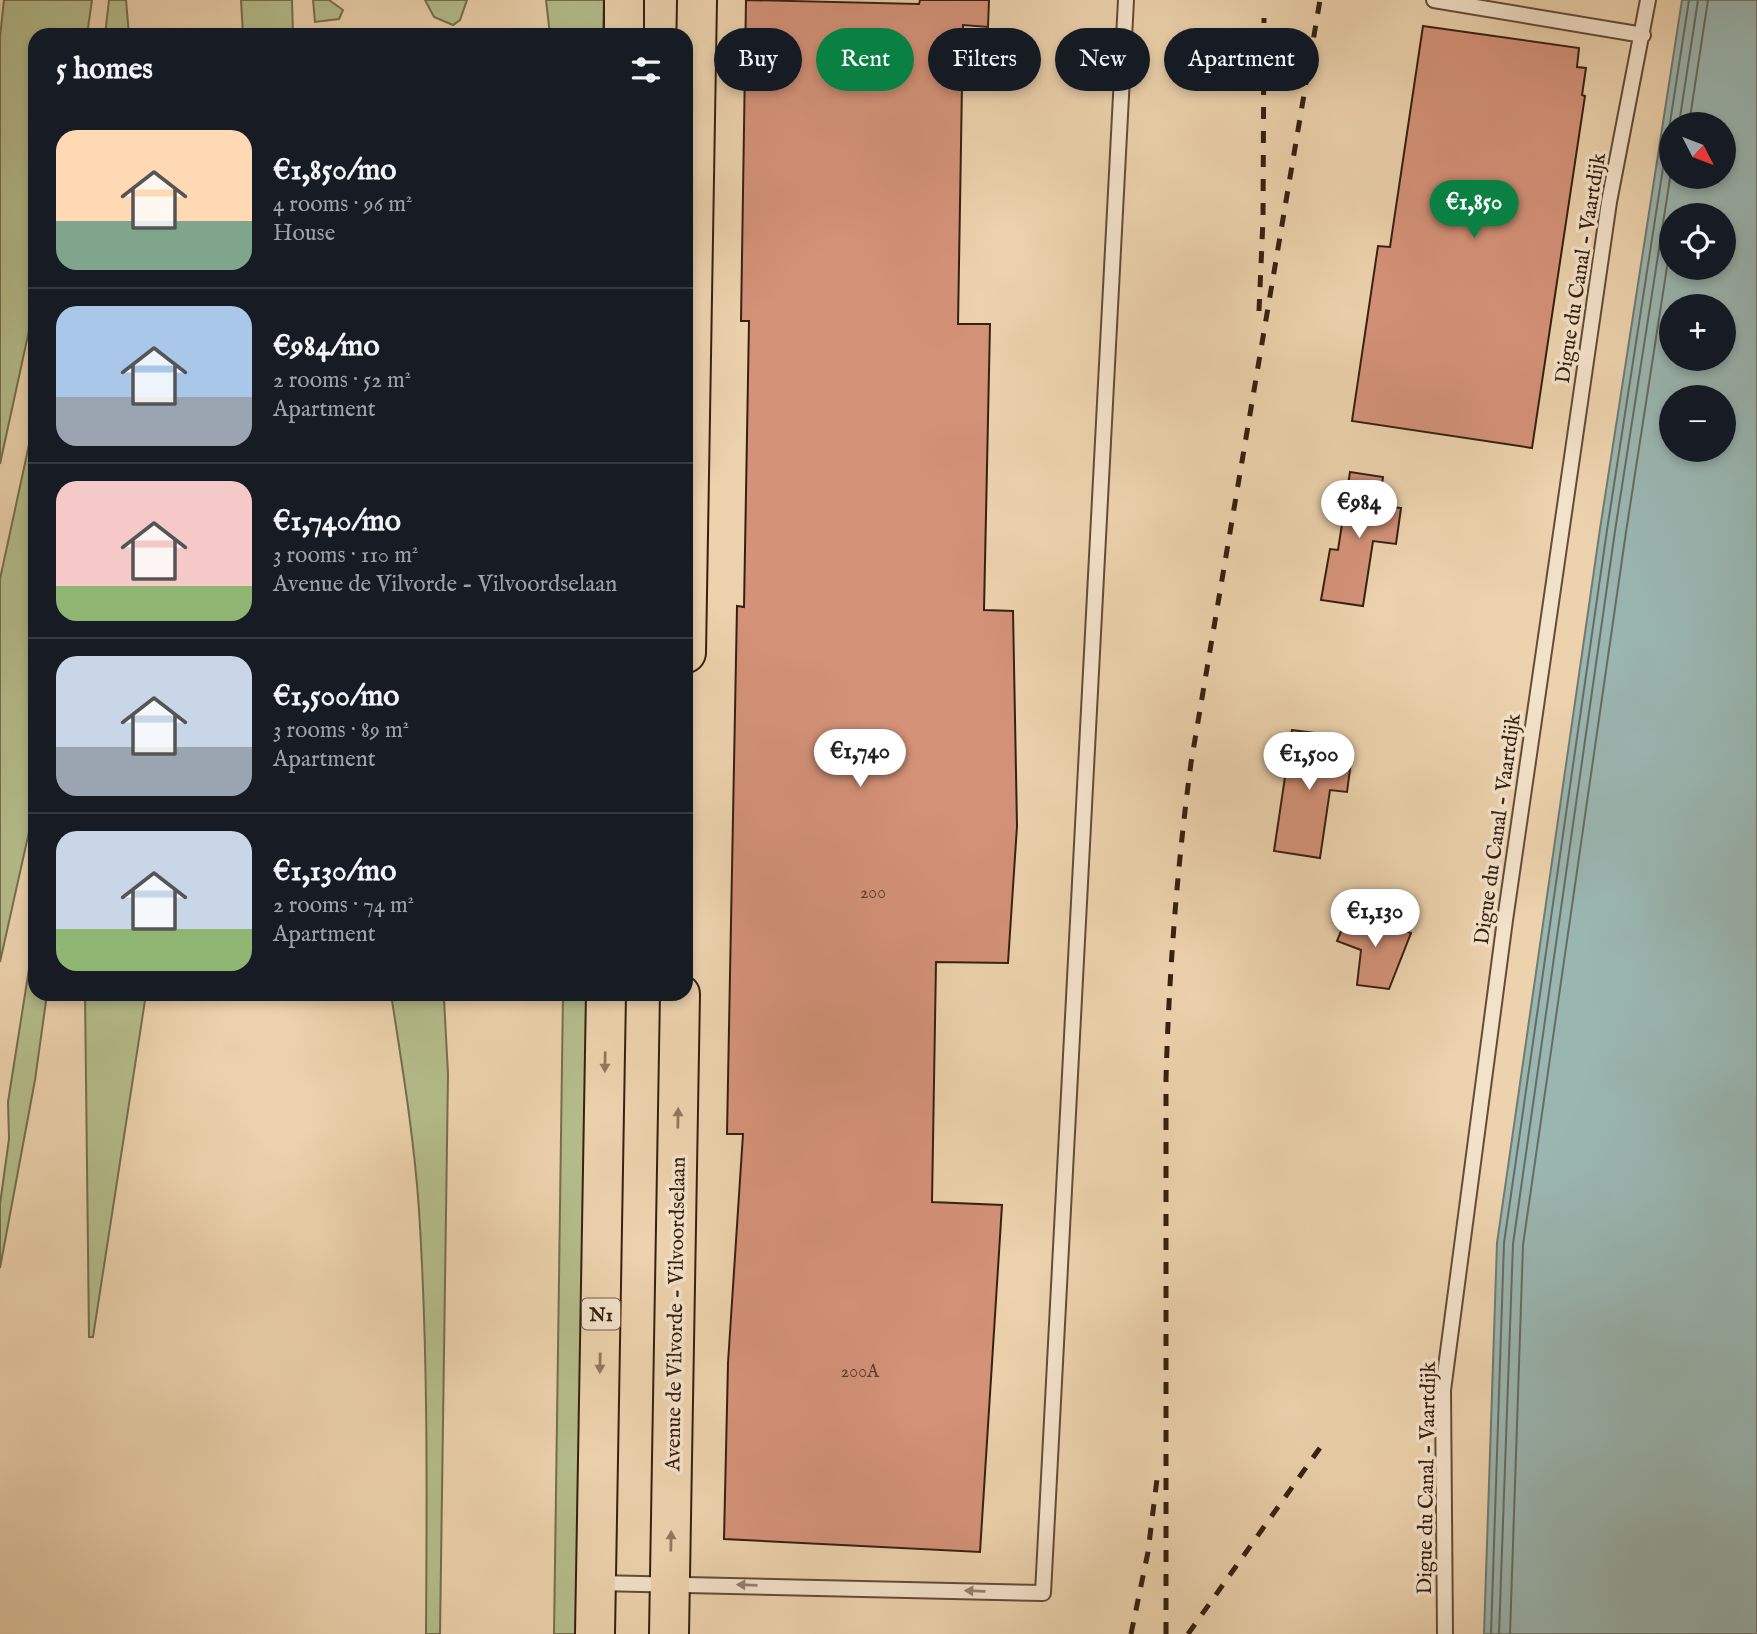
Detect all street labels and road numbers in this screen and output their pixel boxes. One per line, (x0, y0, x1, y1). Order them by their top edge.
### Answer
street label: Digue du Canal - Vaartdijk (1550, 150, 1613, 385)
street label: Digue du Canal - Vaartdijk (1469, 711, 1528, 947)
street label: Avenue de Vilvorde - Vilvoordselaan (660, 1157, 693, 1472)
road number: N1 (582, 1298, 620, 1330)
street label: Digue du Canal - Vaartdijk (1412, 1361, 1443, 1595)

